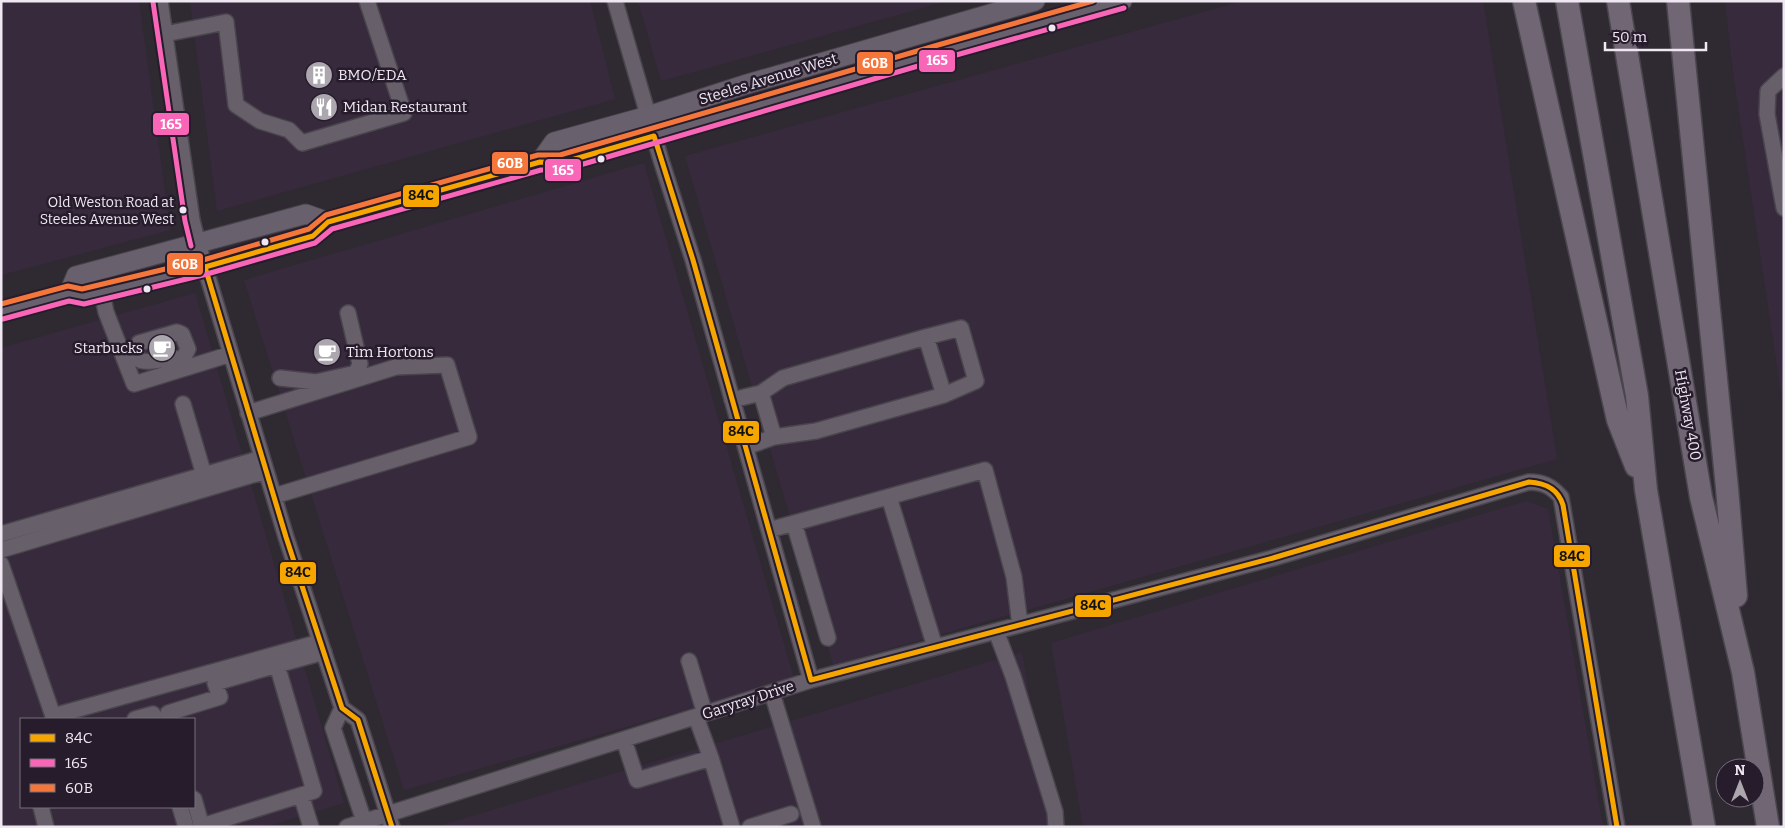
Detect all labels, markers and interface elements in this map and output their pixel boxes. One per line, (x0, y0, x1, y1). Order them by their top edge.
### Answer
scale bar (1605, 20, 1706, 52)
unlabelled marker (1047, 23, 1057, 33)
text: 50 m (1612, 28, 1648, 46)
street label: Steeles Avenue West (697, 49, 840, 109)
line badge: 165 (918, 49, 956, 73)
line badge: 60B (856, 51, 894, 75)
text: 165 (926, 52, 948, 69)
text: 60B (862, 55, 888, 72)
building icon: BMO/EDA (304, 60, 334, 90)
place label: BMO/EDA (338, 66, 407, 84)
restaurant icon: Midan Restaurant (309, 92, 339, 122)
place label: Midan Restaurant (343, 98, 468, 116)
line badge: 165 (152, 112, 190, 136)
text: 165 (160, 116, 182, 133)
line badge: 60B (491, 151, 529, 175)
unlabelled marker (596, 154, 606, 164)
text: 60B (497, 155, 523, 172)
line badge: 165 (544, 158, 582, 182)
text: 165 (552, 162, 574, 179)
line badge: 84C (402, 184, 440, 208)
text: 84C (408, 187, 434, 204)
place label: Old Weston Road at Steeles Avenue West (40, 194, 174, 228)
marker: Old Weston Road at Steeles Avenue West (178, 205, 188, 215)
unlabelled marker (260, 237, 270, 247)
line badge: 60B (166, 252, 204, 276)
text: 60B (172, 256, 198, 273)
unlabelled marker (142, 284, 152, 294)
cafe icon: Starbucks (147, 333, 177, 363)
cafe icon: Tim Hortons (312, 337, 342, 367)
place label: Starbucks (74, 339, 143, 357)
place label: Tim Hortons (346, 343, 434, 361)
street label: Highway 400 (1671, 368, 1705, 462)
line badge: 84C (722, 420, 760, 444)
text: 84C (728, 423, 754, 440)
line badge: 84C (1553, 544, 1591, 568)
text: 84C (1559, 548, 1585, 565)
line badge: 84C (279, 561, 317, 585)
text: 84C (285, 564, 311, 581)
line badge: 84C (1074, 594, 1112, 618)
text: 84C (1080, 597, 1106, 614)
street label: Garyray Drive (700, 677, 796, 723)
legend (20, 718, 195, 808)
text: 84C (65, 729, 92, 747)
text: 165 (65, 754, 88, 772)
north arrow (1715, 758, 1765, 808)
text: N (1735, 762, 1746, 779)
text: 60B (65, 779, 93, 797)

